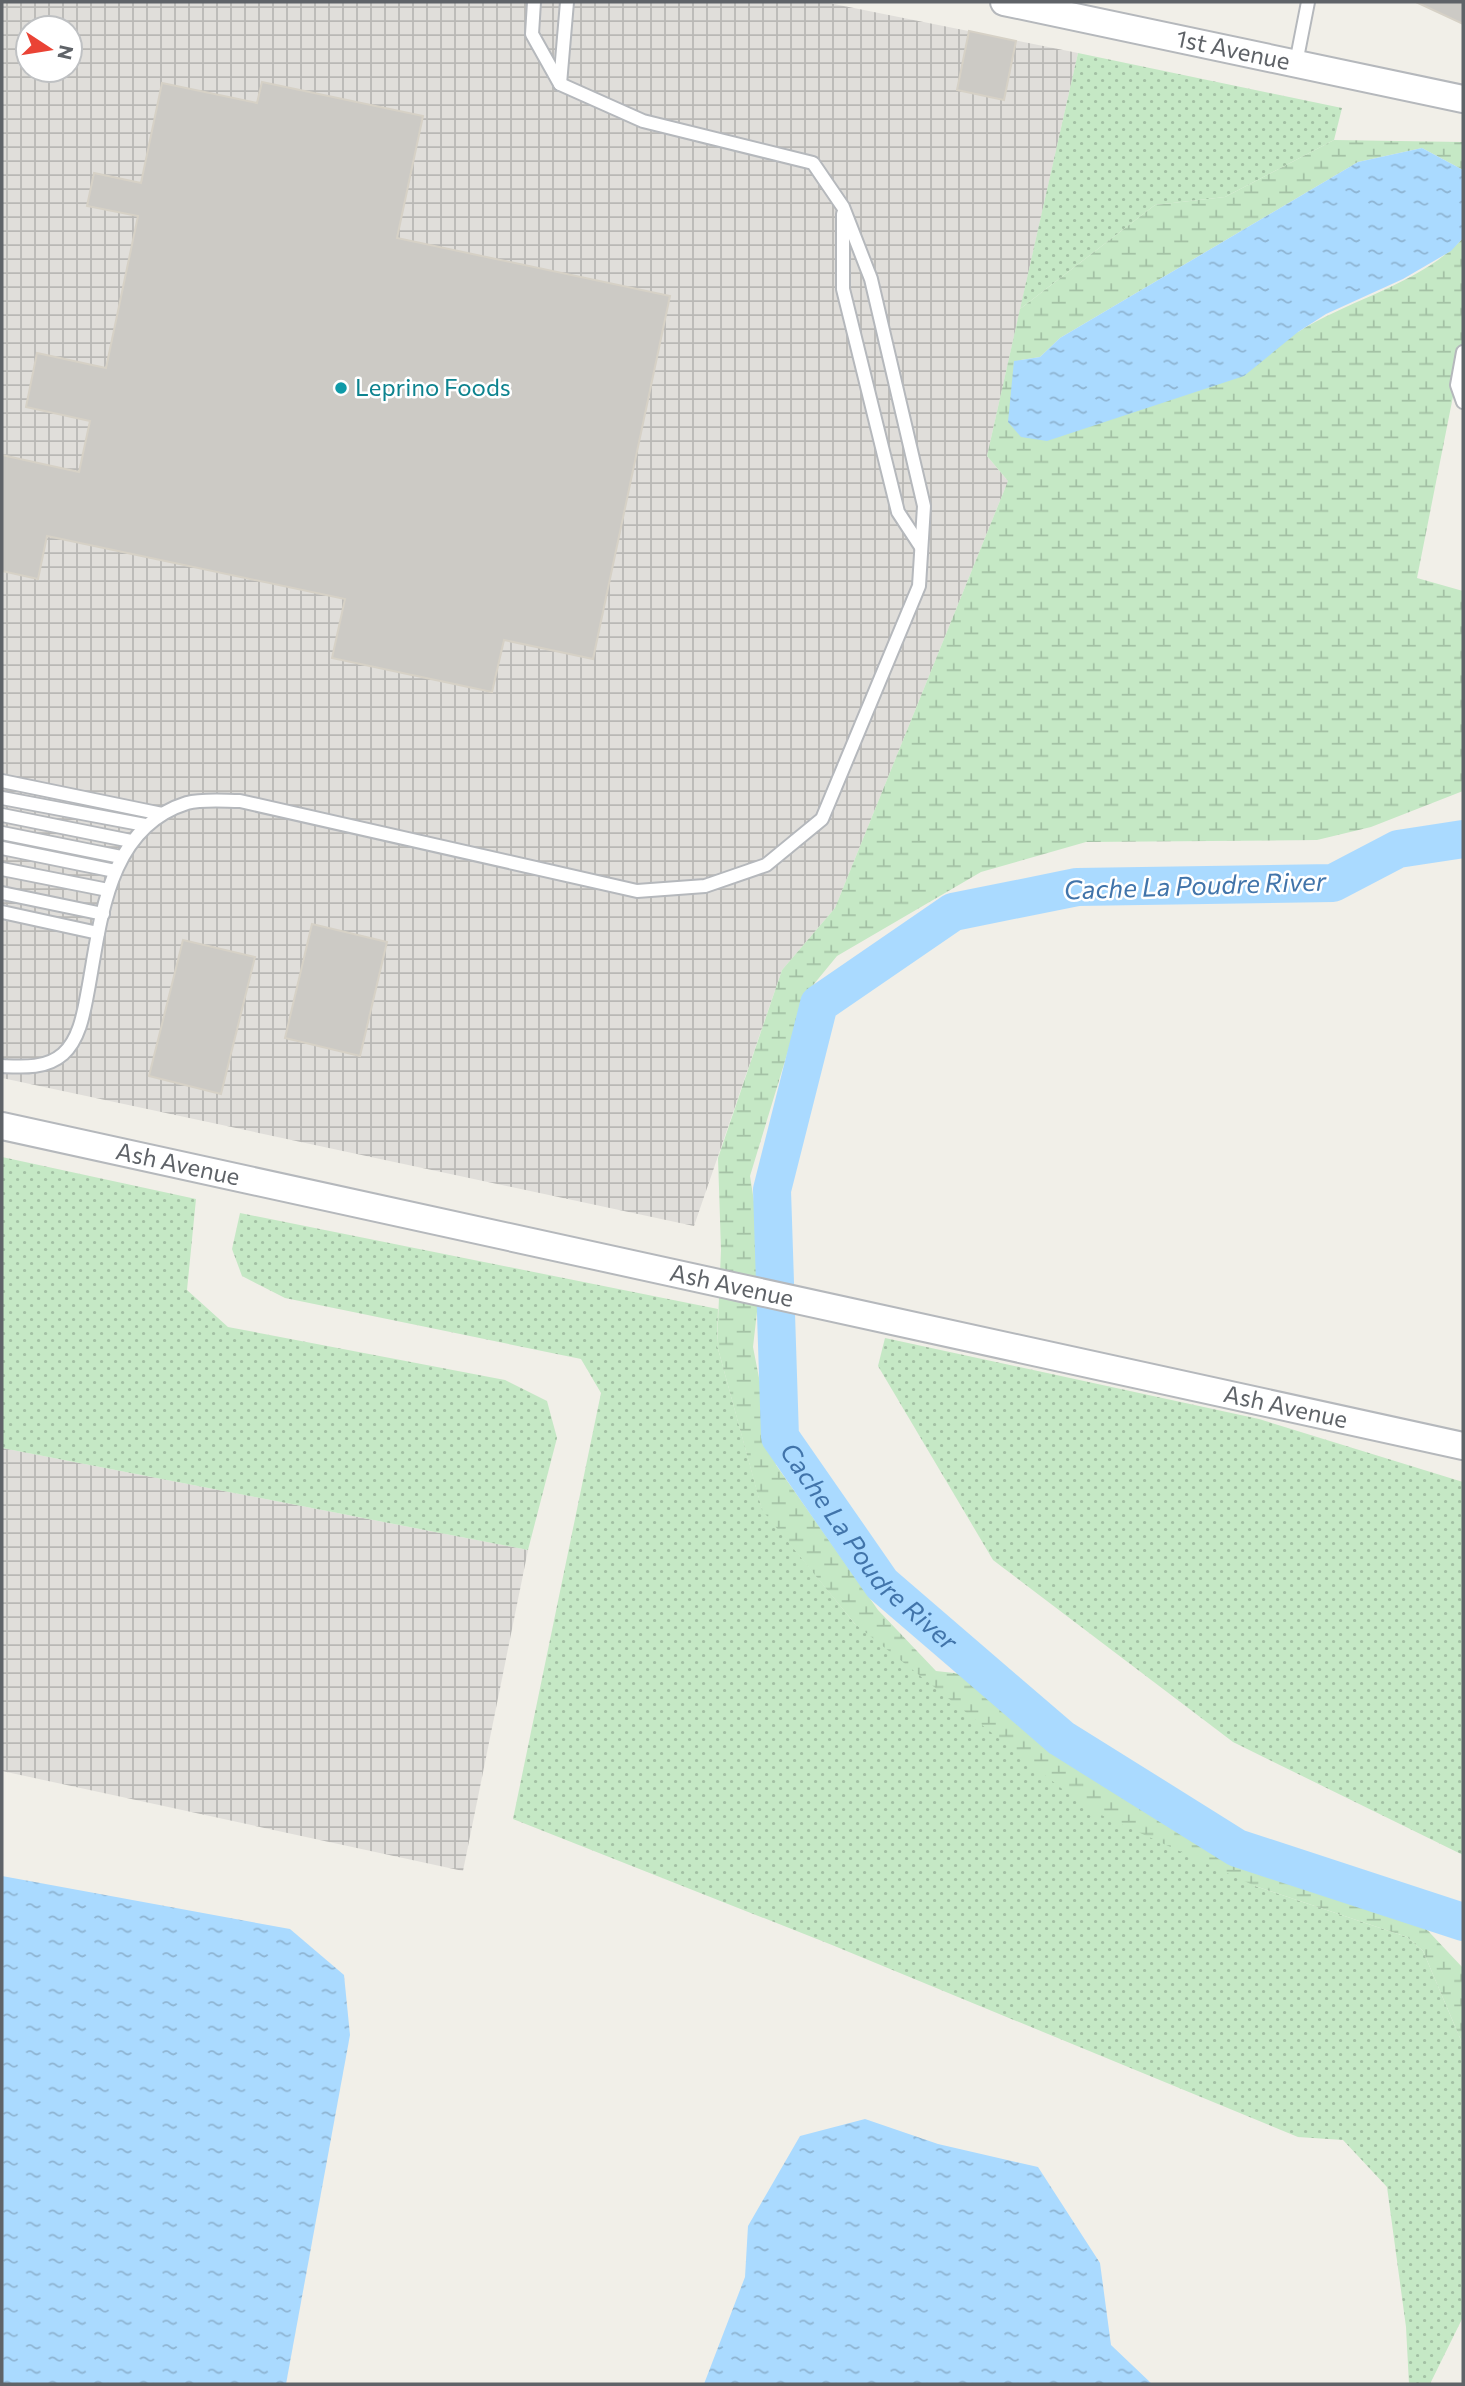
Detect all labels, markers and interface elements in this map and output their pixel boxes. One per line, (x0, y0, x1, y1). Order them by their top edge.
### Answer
north arrow (14, 14, 84, 84)
street label: 1st Avenue (1174, 23, 1293, 75)
text: N (53, 43, 79, 62)
place label: Leprino Foods (355, 372, 511, 401)
marker: Leprino Foods (333, 380, 349, 396)
water label: Cache La Poudre River (1063, 864, 1328, 905)
street label: Ash Avenue (114, 1135, 243, 1191)
street label: Ash Avenue (667, 1257, 797, 1312)
street label: Ash Avenue (1221, 1378, 1350, 1433)
water label: Cache La Poudre River (775, 1436, 966, 1657)

